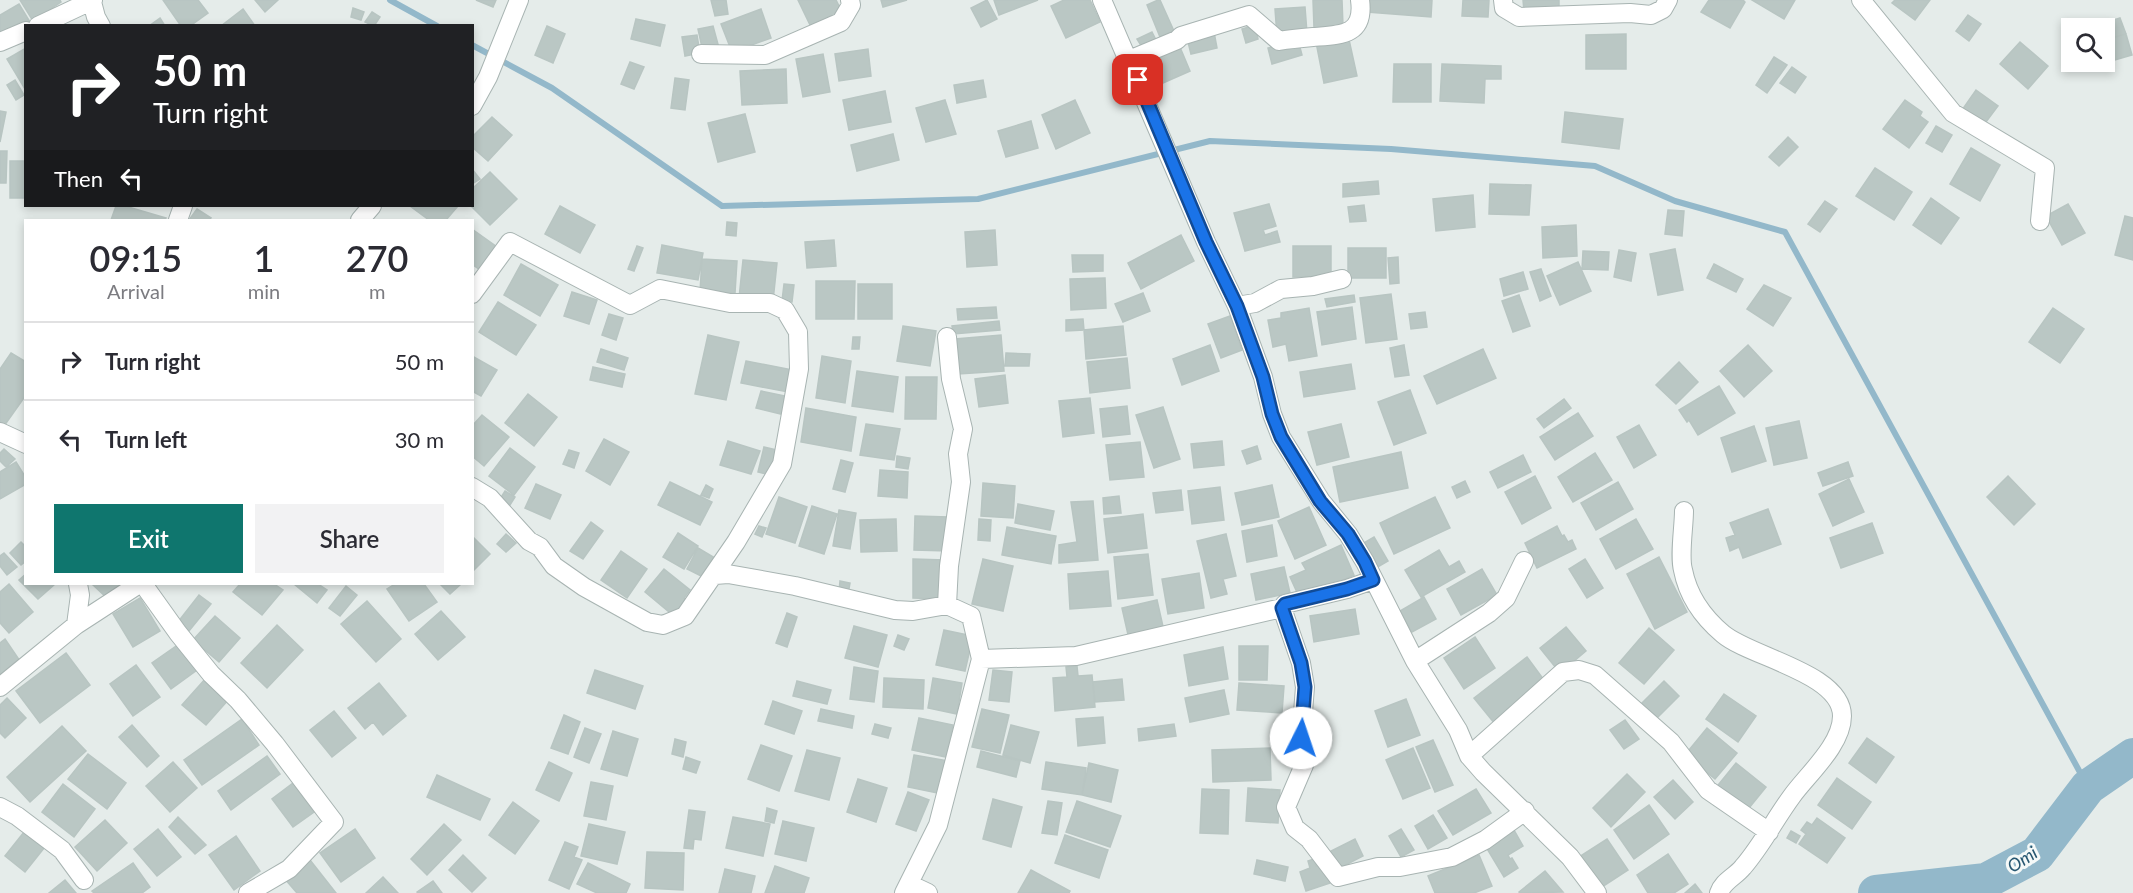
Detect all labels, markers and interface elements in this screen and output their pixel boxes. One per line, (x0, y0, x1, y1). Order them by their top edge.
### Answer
map controls (2061, 18, 2115, 72)
button: search (2061, 18, 2115, 72)
text: 50 m (153, 45, 247, 95)
icon: right (54, 48, 132, 126)
pin (1112, 54, 1163, 105)
icon: arrive (1121, 63, 1154, 96)
text: Turn right (153, 96, 268, 129)
icon: left (115, 162, 148, 195)
text: Then (54, 165, 103, 192)
text: 09:15 (90, 236, 182, 280)
text: 1 (254, 236, 274, 280)
text: 270 (346, 236, 408, 280)
text: Arrival (107, 279, 165, 303)
text: min (248, 279, 280, 303)
text: m (369, 279, 385, 303)
icon: right (54, 345, 87, 378)
text: Turn right (105, 348, 200, 375)
text: 50 m (395, 348, 444, 375)
icon: left (54, 423, 87, 456)
text: Turn left (105, 426, 187, 453)
text: 30 m (395, 426, 444, 453)
button: Exit (54, 504, 243, 573)
button: Share (255, 504, 444, 573)
position arrow (1269, 706, 1333, 770)
water label: Omi (2003, 841, 2041, 877)

